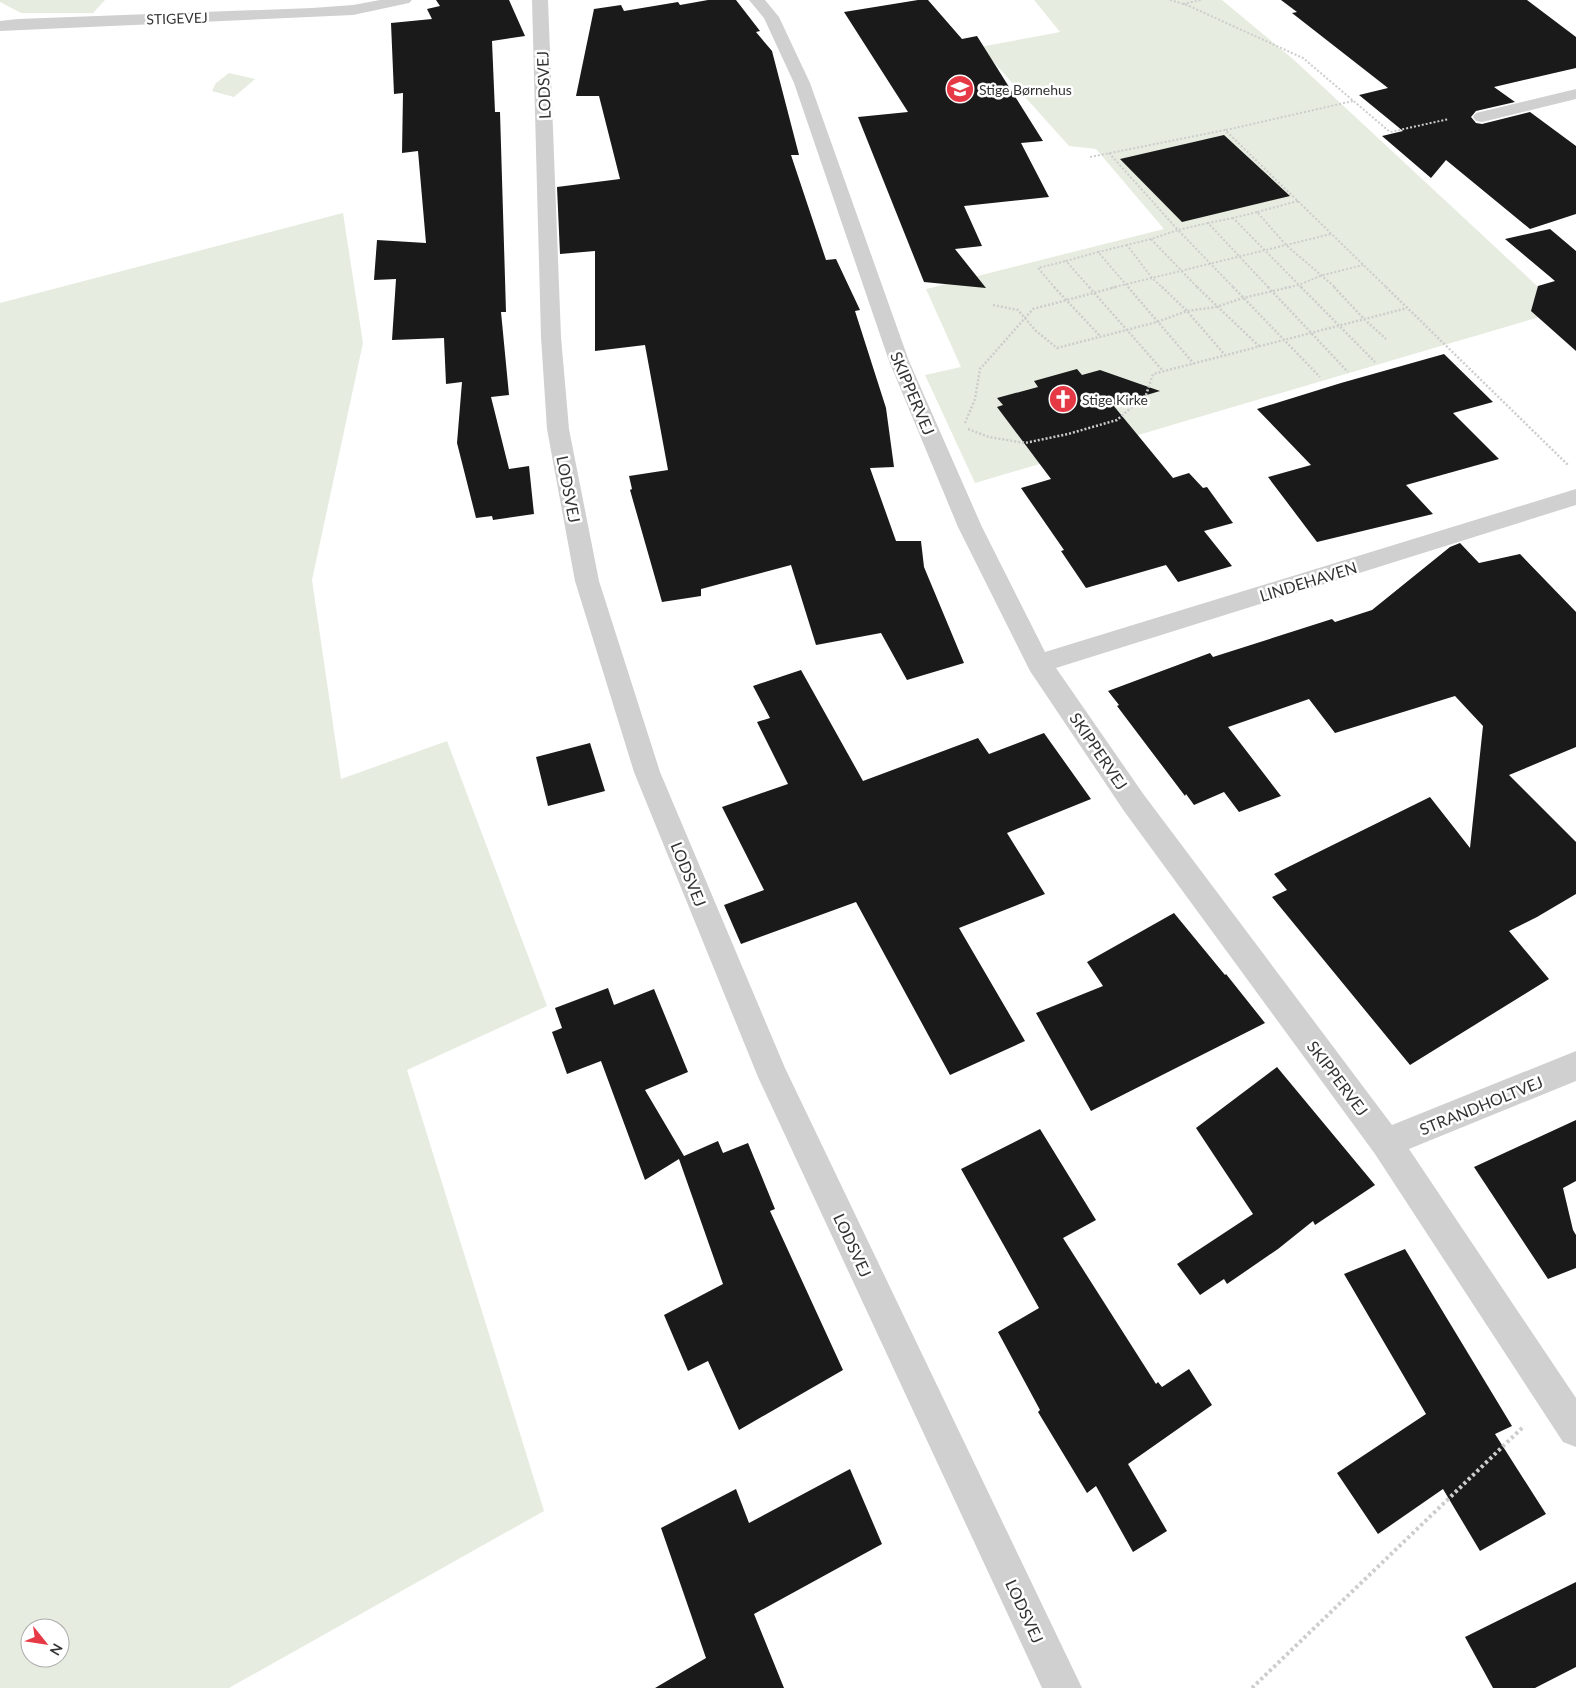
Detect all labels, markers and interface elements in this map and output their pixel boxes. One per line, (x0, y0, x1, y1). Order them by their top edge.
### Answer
street label: STIGEVEJ (146, 8, 208, 28)
street label: LODSVEJ (532, 51, 554, 119)
school or university icon: Stige Børnehus (945, 74, 975, 104)
place label: Stige Børnehus (979, 81, 1072, 98)
street label: SKIPPERVEJ (887, 348, 939, 438)
church icon: Stige Kirke (1048, 384, 1078, 414)
place label: Stige Kirke (1082, 391, 1148, 408)
street label: LODSVEJ (553, 454, 585, 524)
street label: LINDEHAVEN (1257, 557, 1359, 605)
street label: SKIPPERVEJ (1066, 709, 1132, 793)
street label: LODSVEJ (667, 839, 711, 909)
street label: SKIPPERVEJ (1304, 1037, 1372, 1119)
street label: STRANDHOLTVEJ (1417, 1072, 1545, 1138)
street label: LODSVEJ (830, 1210, 876, 1280)
street label: LODSVEJ (1002, 1576, 1048, 1646)
north arrow (20, 1618, 70, 1668)
text: N (47, 1641, 67, 1659)

